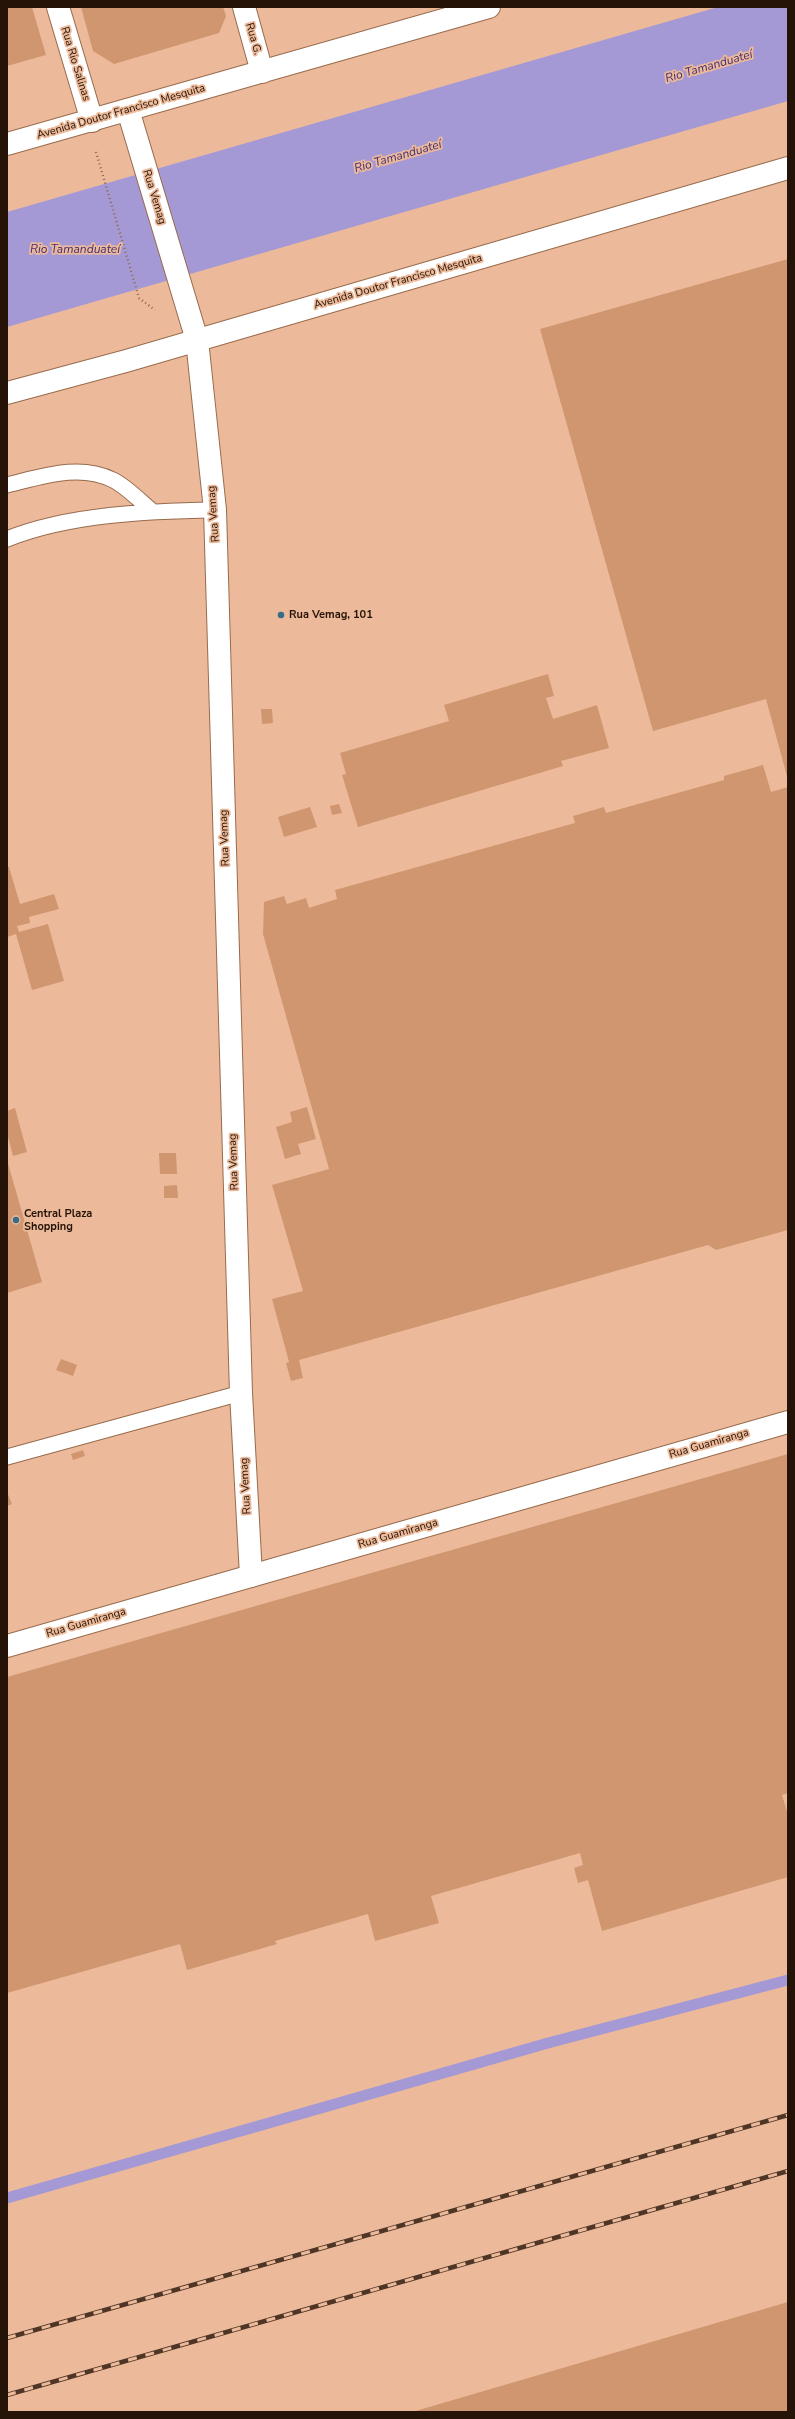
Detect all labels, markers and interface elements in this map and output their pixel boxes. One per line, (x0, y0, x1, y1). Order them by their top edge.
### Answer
street label: Rua G. (242, 21, 264, 57)
street label: Rua Rio Salinas (57, 25, 93, 103)
water label: Rio Tamanduateí (664, 48, 754, 86)
street label: Avenida Doutor Francisco Mesquita (35, 82, 207, 142)
water label: Rio Tamanduateí (353, 138, 443, 176)
street label: Rua Vemag (139, 168, 169, 226)
water label: Rio Tamanduateí (30, 243, 120, 257)
street label: Avenida Doutor Francisco Mesquita (312, 252, 484, 312)
street label: Rua Vemag (205, 485, 223, 543)
place label: Rua Vemag, 101 (289, 608, 373, 622)
marker: Rua Vemag, 101 (276, 610, 286, 620)
street label: Rua Vemag (217, 809, 233, 867)
street label: Rua Vemag (226, 1133, 242, 1191)
place label: Central Plaza Shopping (24, 1207, 92, 1233)
marker: Central Plaza Shopping (11, 1215, 21, 1225)
street label: Rua Guamiranga (668, 1426, 750, 1462)
street label: Rua Vemag (238, 1457, 254, 1515)
street label: Rua Guamiranga (357, 1516, 439, 1552)
street label: Rua Guamiranga (45, 1605, 127, 1641)

